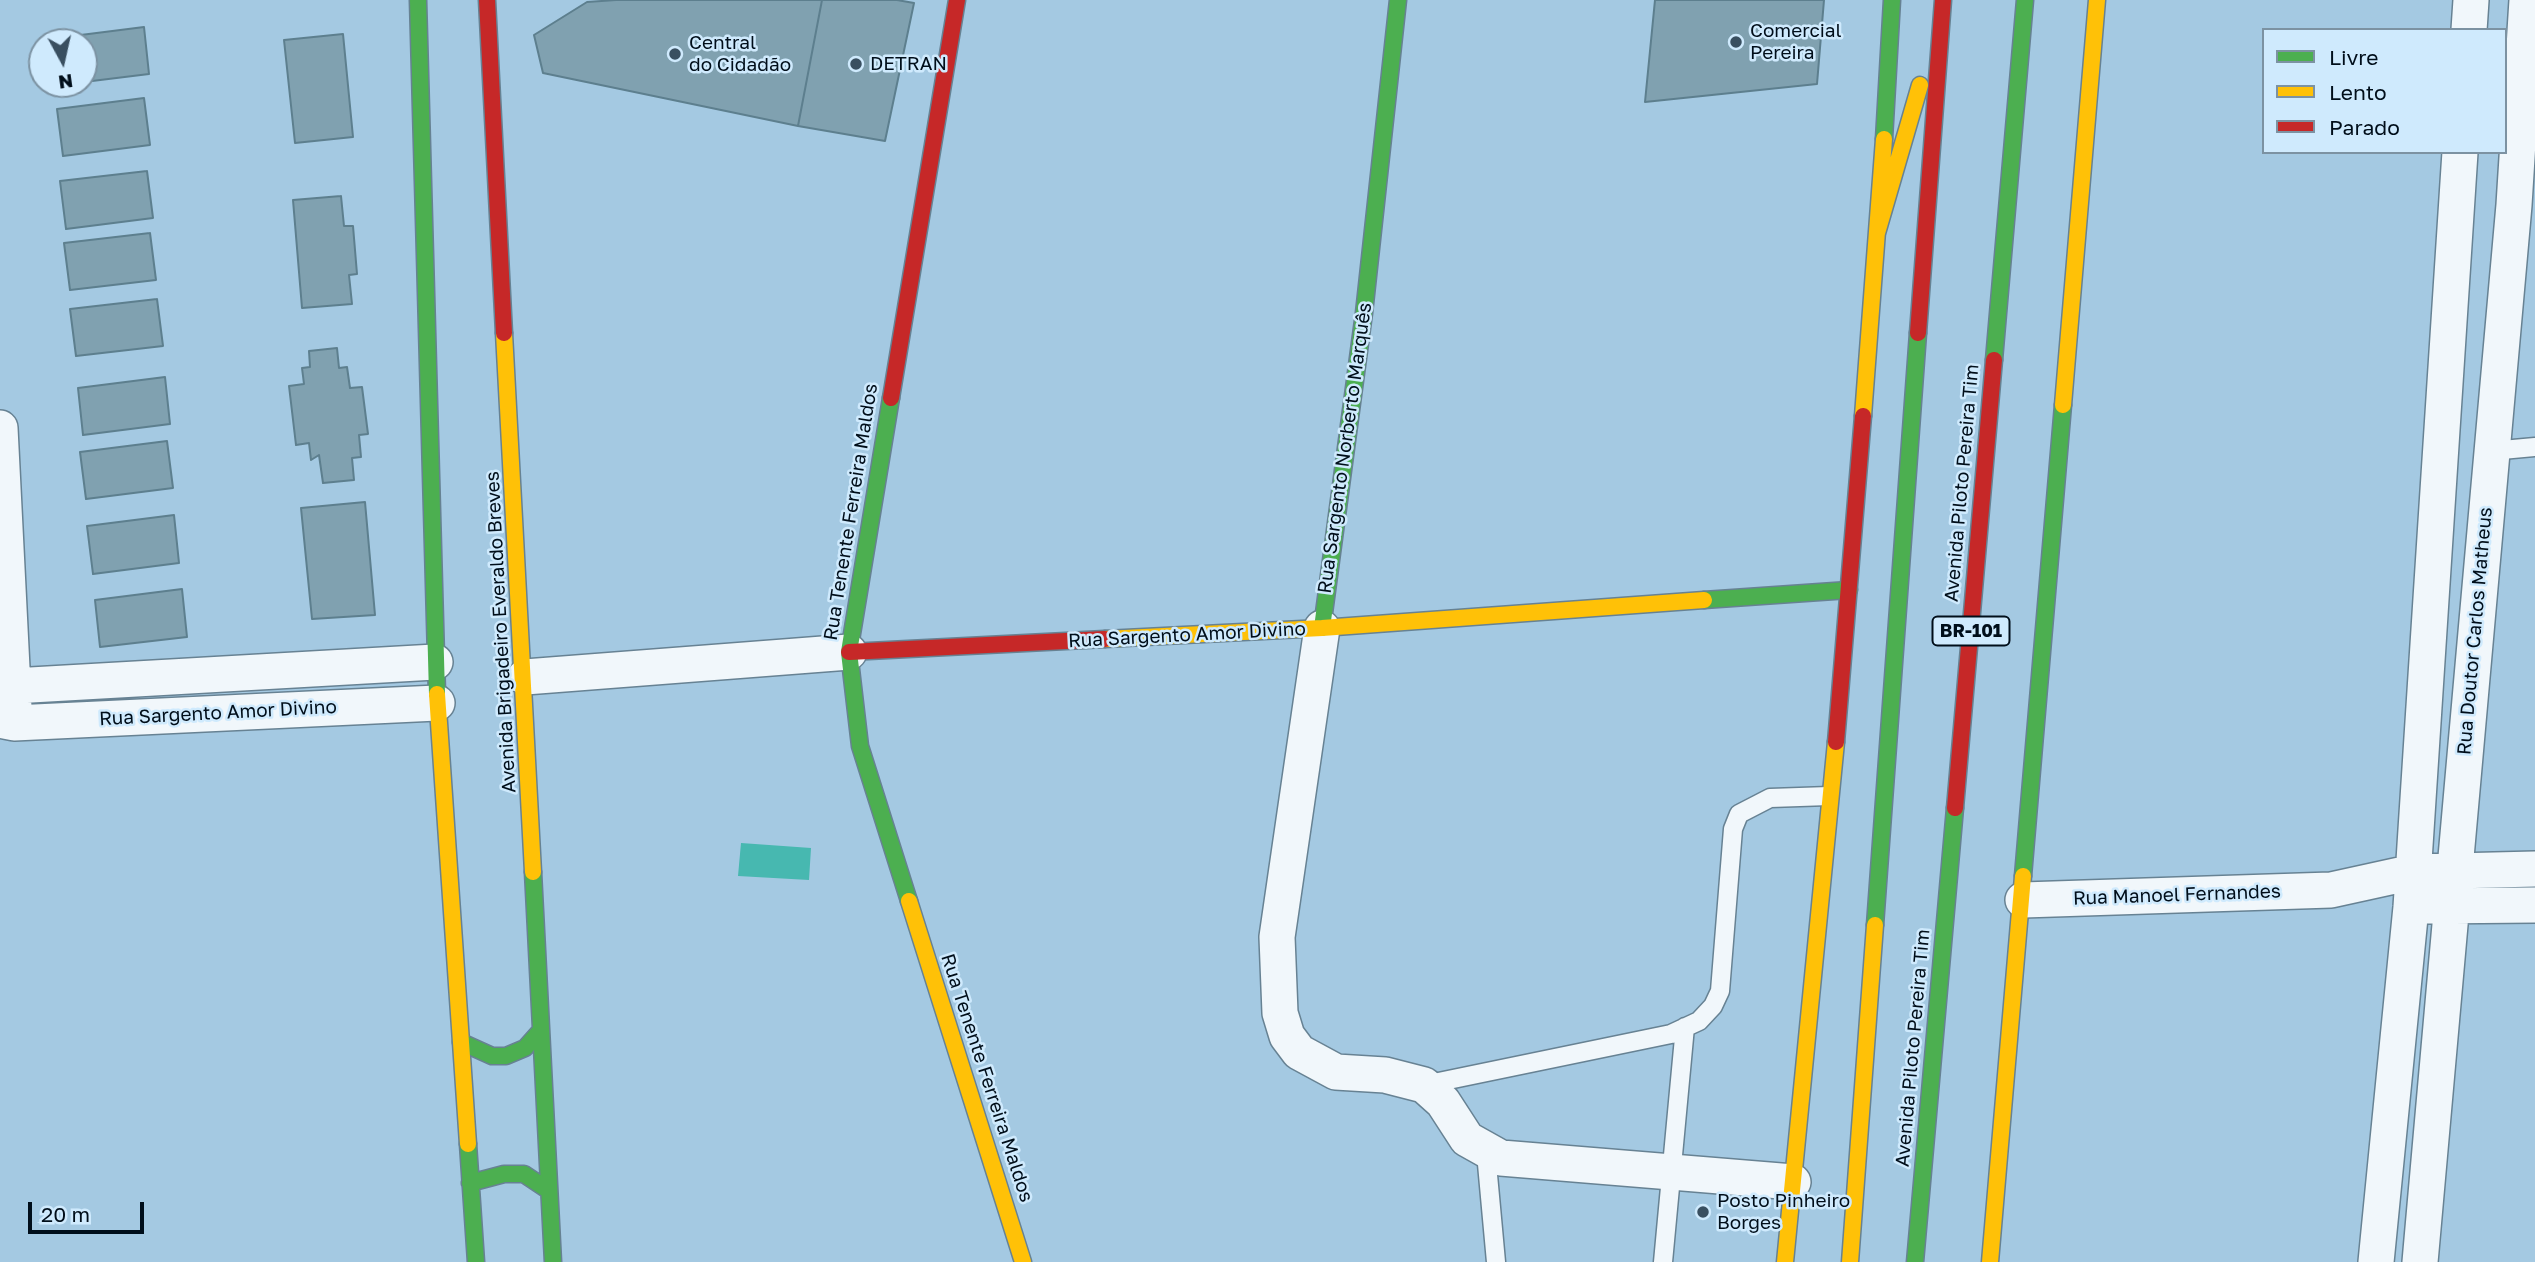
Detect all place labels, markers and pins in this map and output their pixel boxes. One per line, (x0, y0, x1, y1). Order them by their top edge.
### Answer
place label: Comercial Pereira (1750, 20, 1842, 64)
place label: Central do Cidadão (689, 32, 791, 76)
marker: Comercial Pereira (1728, 34, 1744, 50)
marker: Central do Cidadão (667, 46, 683, 62)
place label: DETRAN (870, 53, 947, 75)
marker: DETRAN (848, 56, 864, 72)
place label: Posto Pinheiro Borges (1717, 1190, 1850, 1234)
marker: Posto Pinheiro Borges (1695, 1204, 1711, 1220)

